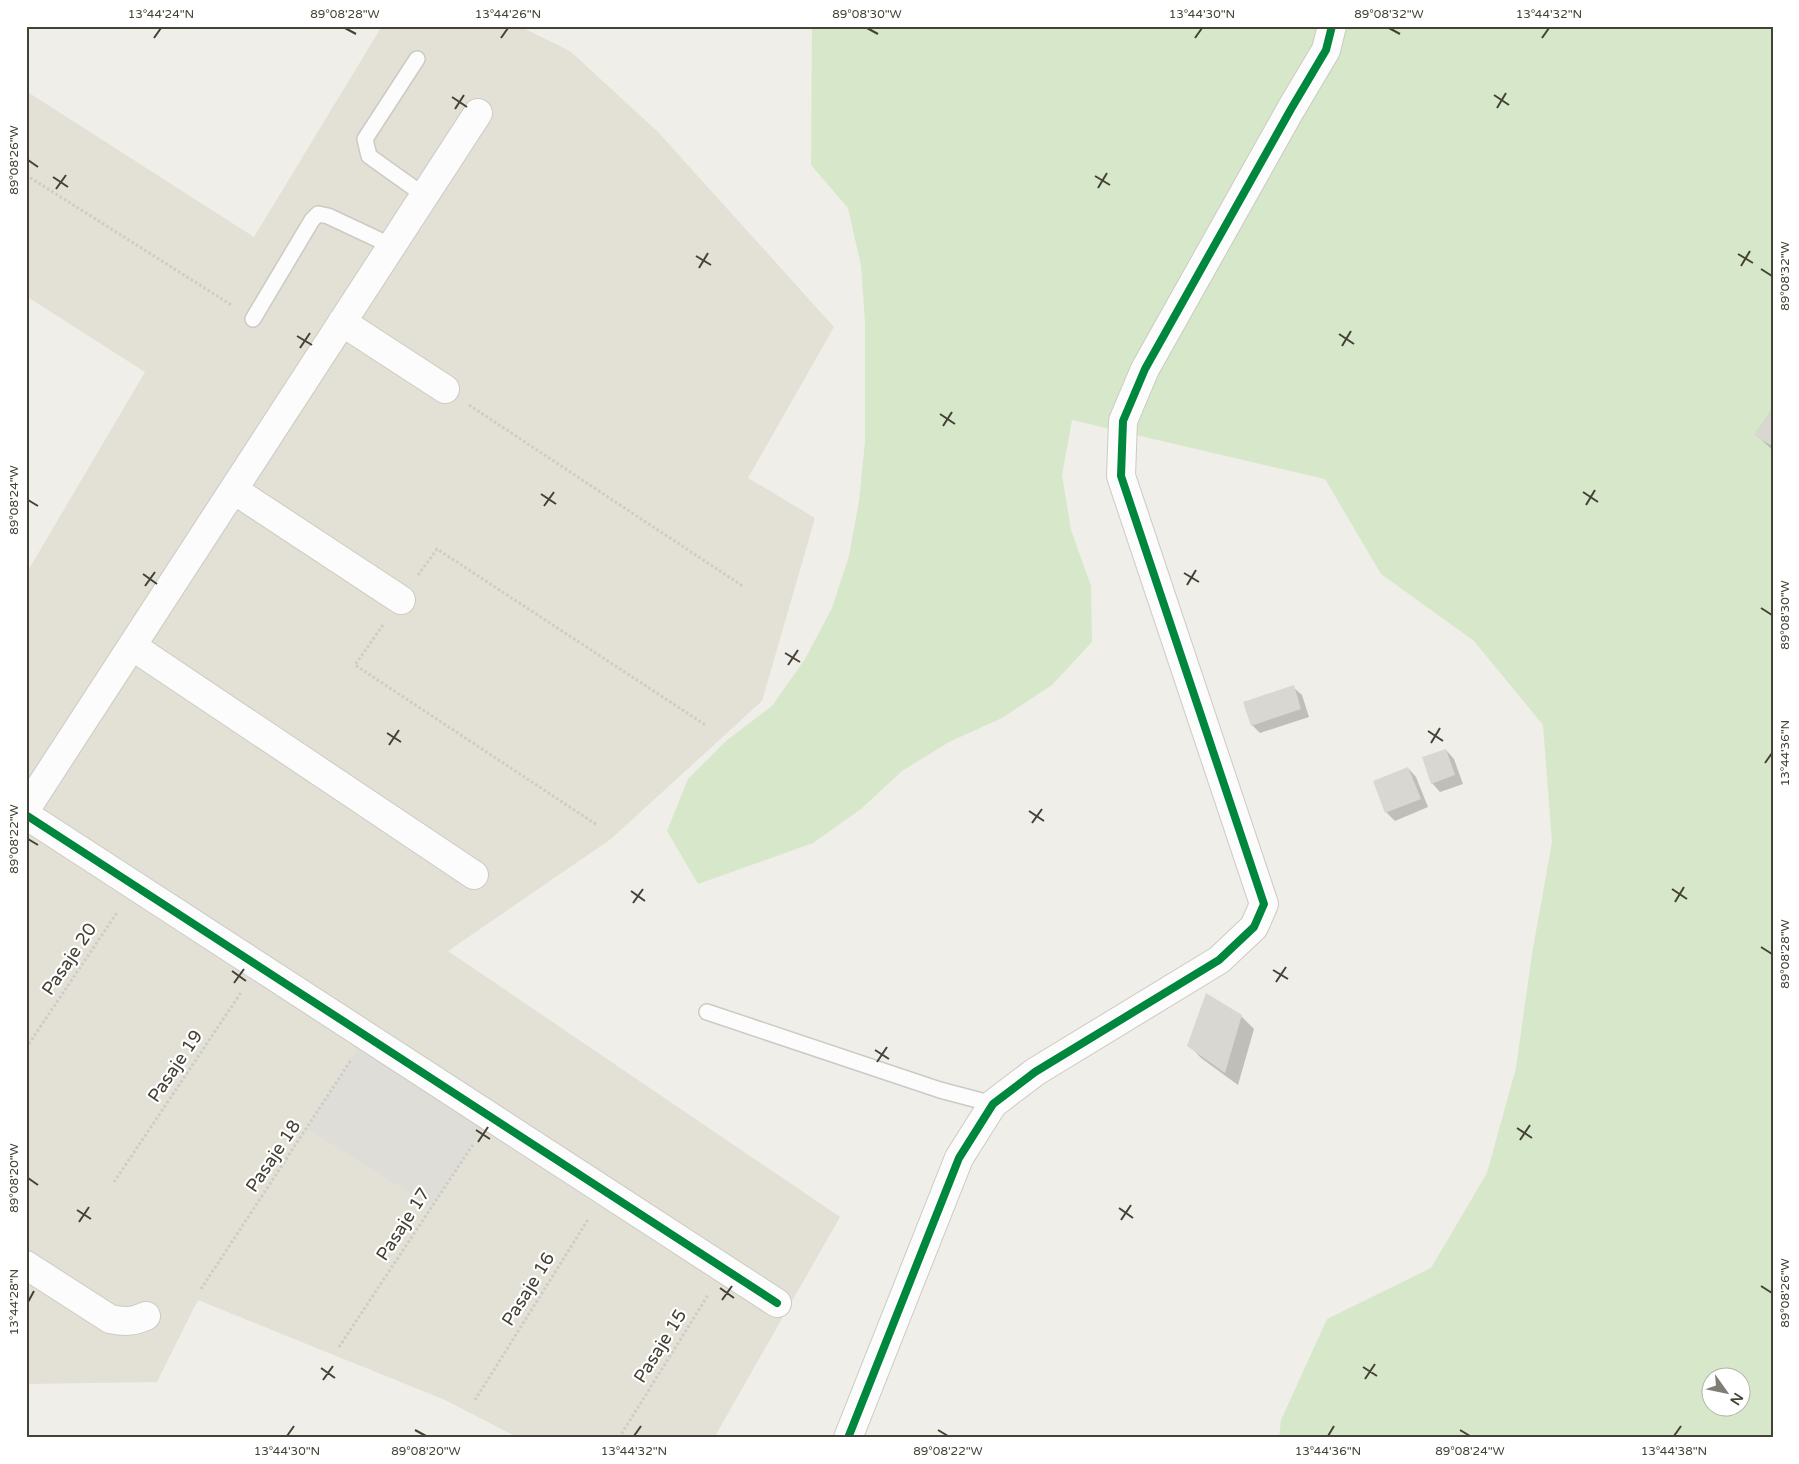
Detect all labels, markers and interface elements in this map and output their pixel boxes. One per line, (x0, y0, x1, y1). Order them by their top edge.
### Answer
text: 13°44'24"N (128, 7, 194, 21)
text: 89°08'28"W (310, 7, 380, 21)
text: 13°44'26"N (475, 7, 541, 21)
text: 89°08'30"W (832, 7, 902, 21)
text: 13°44'30"N (1169, 7, 1235, 21)
text: 89°08'32"W (1354, 7, 1424, 21)
text: 13°44'32"N (1516, 7, 1582, 21)
text: 89°08'26"W (7, 125, 21, 195)
text: 89°08'32"W (1778, 241, 1792, 311)
text: 89°08'24"W (7, 465, 21, 535)
text: 89°08'30"W (1778, 580, 1792, 650)
text: 13°44'36"N (1778, 720, 1792, 786)
text: 89°08'22"W (7, 804, 21, 874)
street label: Pasaje 20 (37, 919, 101, 999)
text: 89°08'28"W (1778, 919, 1792, 989)
street label: Pasaje 19 (143, 1026, 207, 1106)
street label: Pasaje 18 (241, 1116, 305, 1196)
text: 89°08'20"W (7, 1143, 21, 1213)
street label: Pasaje 17 (371, 1183, 435, 1265)
street label: Pasaje 16 (497, 1248, 559, 1330)
text: 89°08'26"W (1778, 1258, 1792, 1328)
text: 13°44'28"N (7, 1269, 21, 1335)
street label: Pasaje 15 (629, 1305, 691, 1387)
north arrow (1702, 1366, 1752, 1416)
text: N (1726, 1389, 1747, 1408)
text: 13°44'30"N (254, 1444, 320, 1458)
text: 89°08'20"W (391, 1444, 461, 1458)
text: 13°44'32"N (601, 1444, 667, 1458)
text: 89°08'22"W (913, 1444, 983, 1458)
text: 13°44'36"N (1295, 1444, 1361, 1458)
text: 89°08'24"W (1435, 1444, 1505, 1458)
text: 13°44'38"N (1641, 1444, 1707, 1458)

